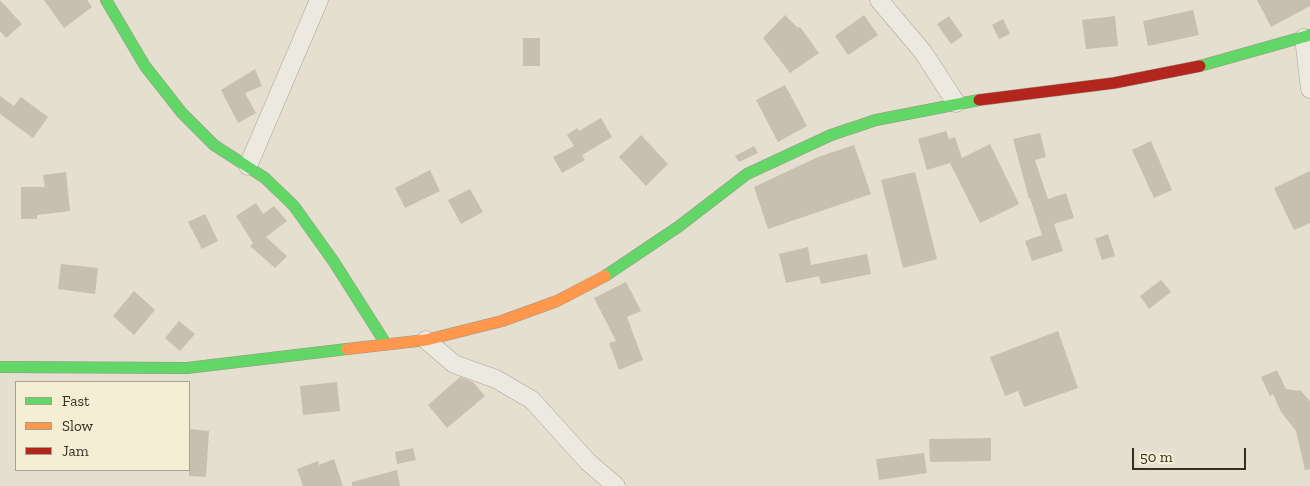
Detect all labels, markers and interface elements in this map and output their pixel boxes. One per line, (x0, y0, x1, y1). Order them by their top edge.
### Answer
legend (15, 381, 190, 471)
text: Fast (62, 392, 90, 410)
text: Slow (62, 417, 93, 435)
scale bar (1135, 438, 1249, 470)
text: Jam (62, 442, 89, 460)
text: 50 m (1140, 448, 1173, 466)

